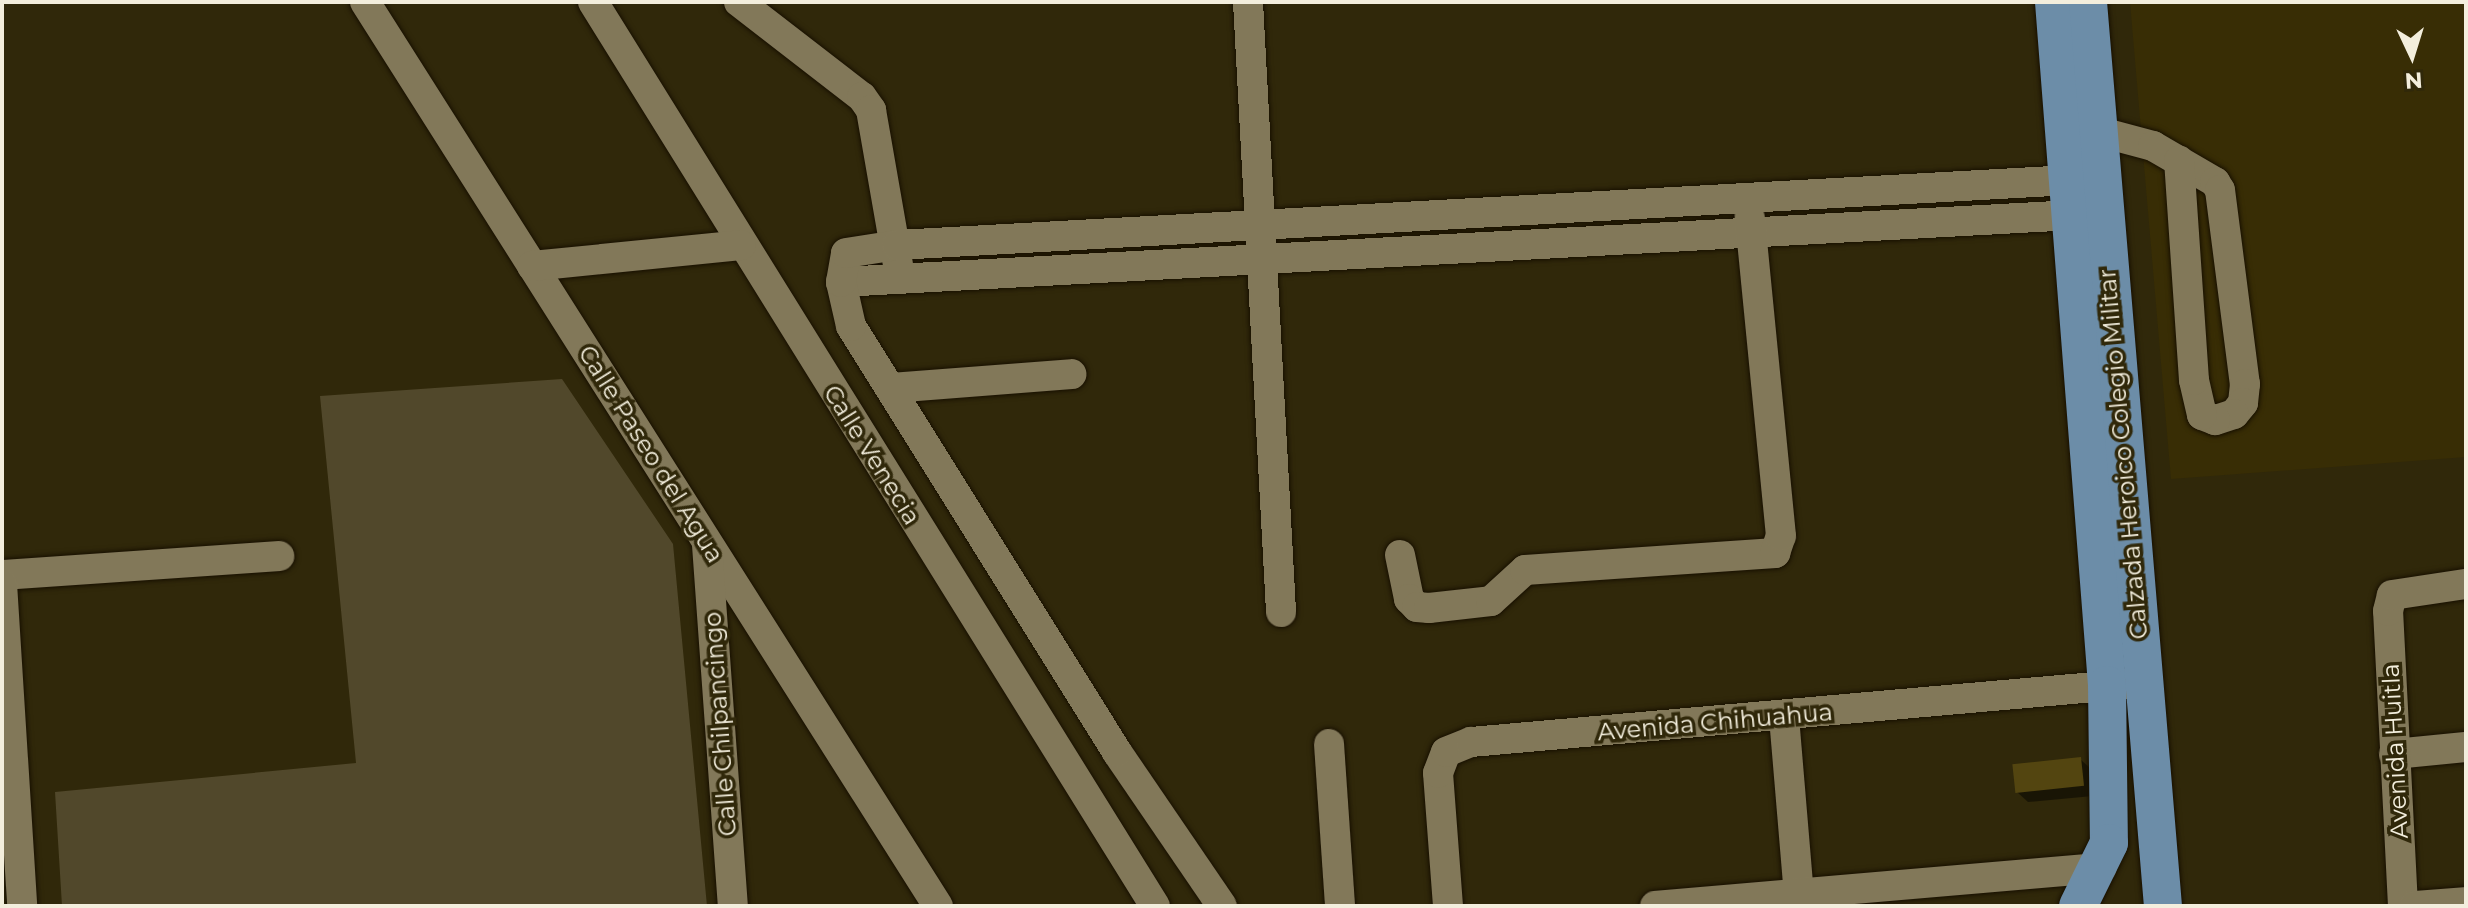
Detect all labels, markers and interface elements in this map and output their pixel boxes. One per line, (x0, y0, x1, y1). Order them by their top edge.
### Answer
north arrow (2372, 16, 2452, 96)
text: N (2404, 66, 2424, 95)
street label: Calzada Heroico Colegio Militar (2092, 268, 2154, 640)
street label: Calle Paseo del Agua (572, 340, 730, 568)
street label: Calle Venecia (818, 380, 926, 530)
street label: Calle Chilpancingo (698, 611, 742, 837)
street label: Avenida Huitla (2376, 663, 2414, 839)
street label: Avenida Chihuahua (1596, 697, 1834, 747)

